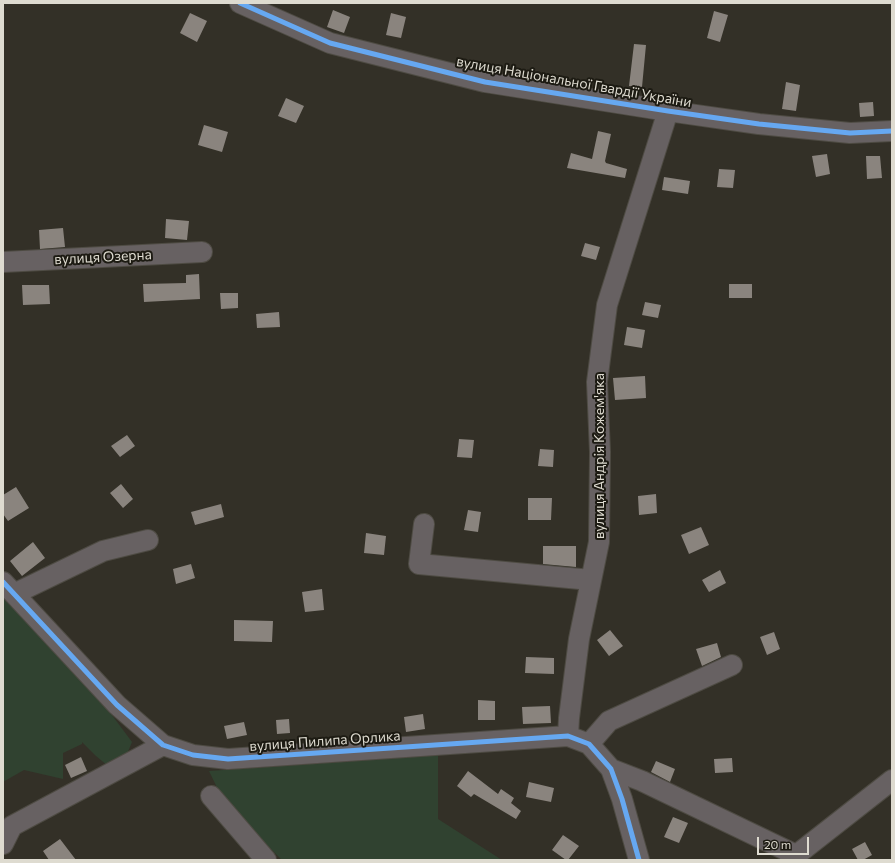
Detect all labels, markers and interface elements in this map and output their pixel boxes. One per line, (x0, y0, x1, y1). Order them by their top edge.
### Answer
street label: вулиця Національної Гвардії України (455, 53, 693, 111)
street label: вулиця Озерна (54, 246, 152, 268)
street label: вулиця Андрія Кожем'яка (591, 373, 607, 539)
street label: вулиця Пилипа Орлика (249, 727, 401, 755)
scale bar (759, 829, 811, 855)
text: 20 m (764, 837, 791, 851)

